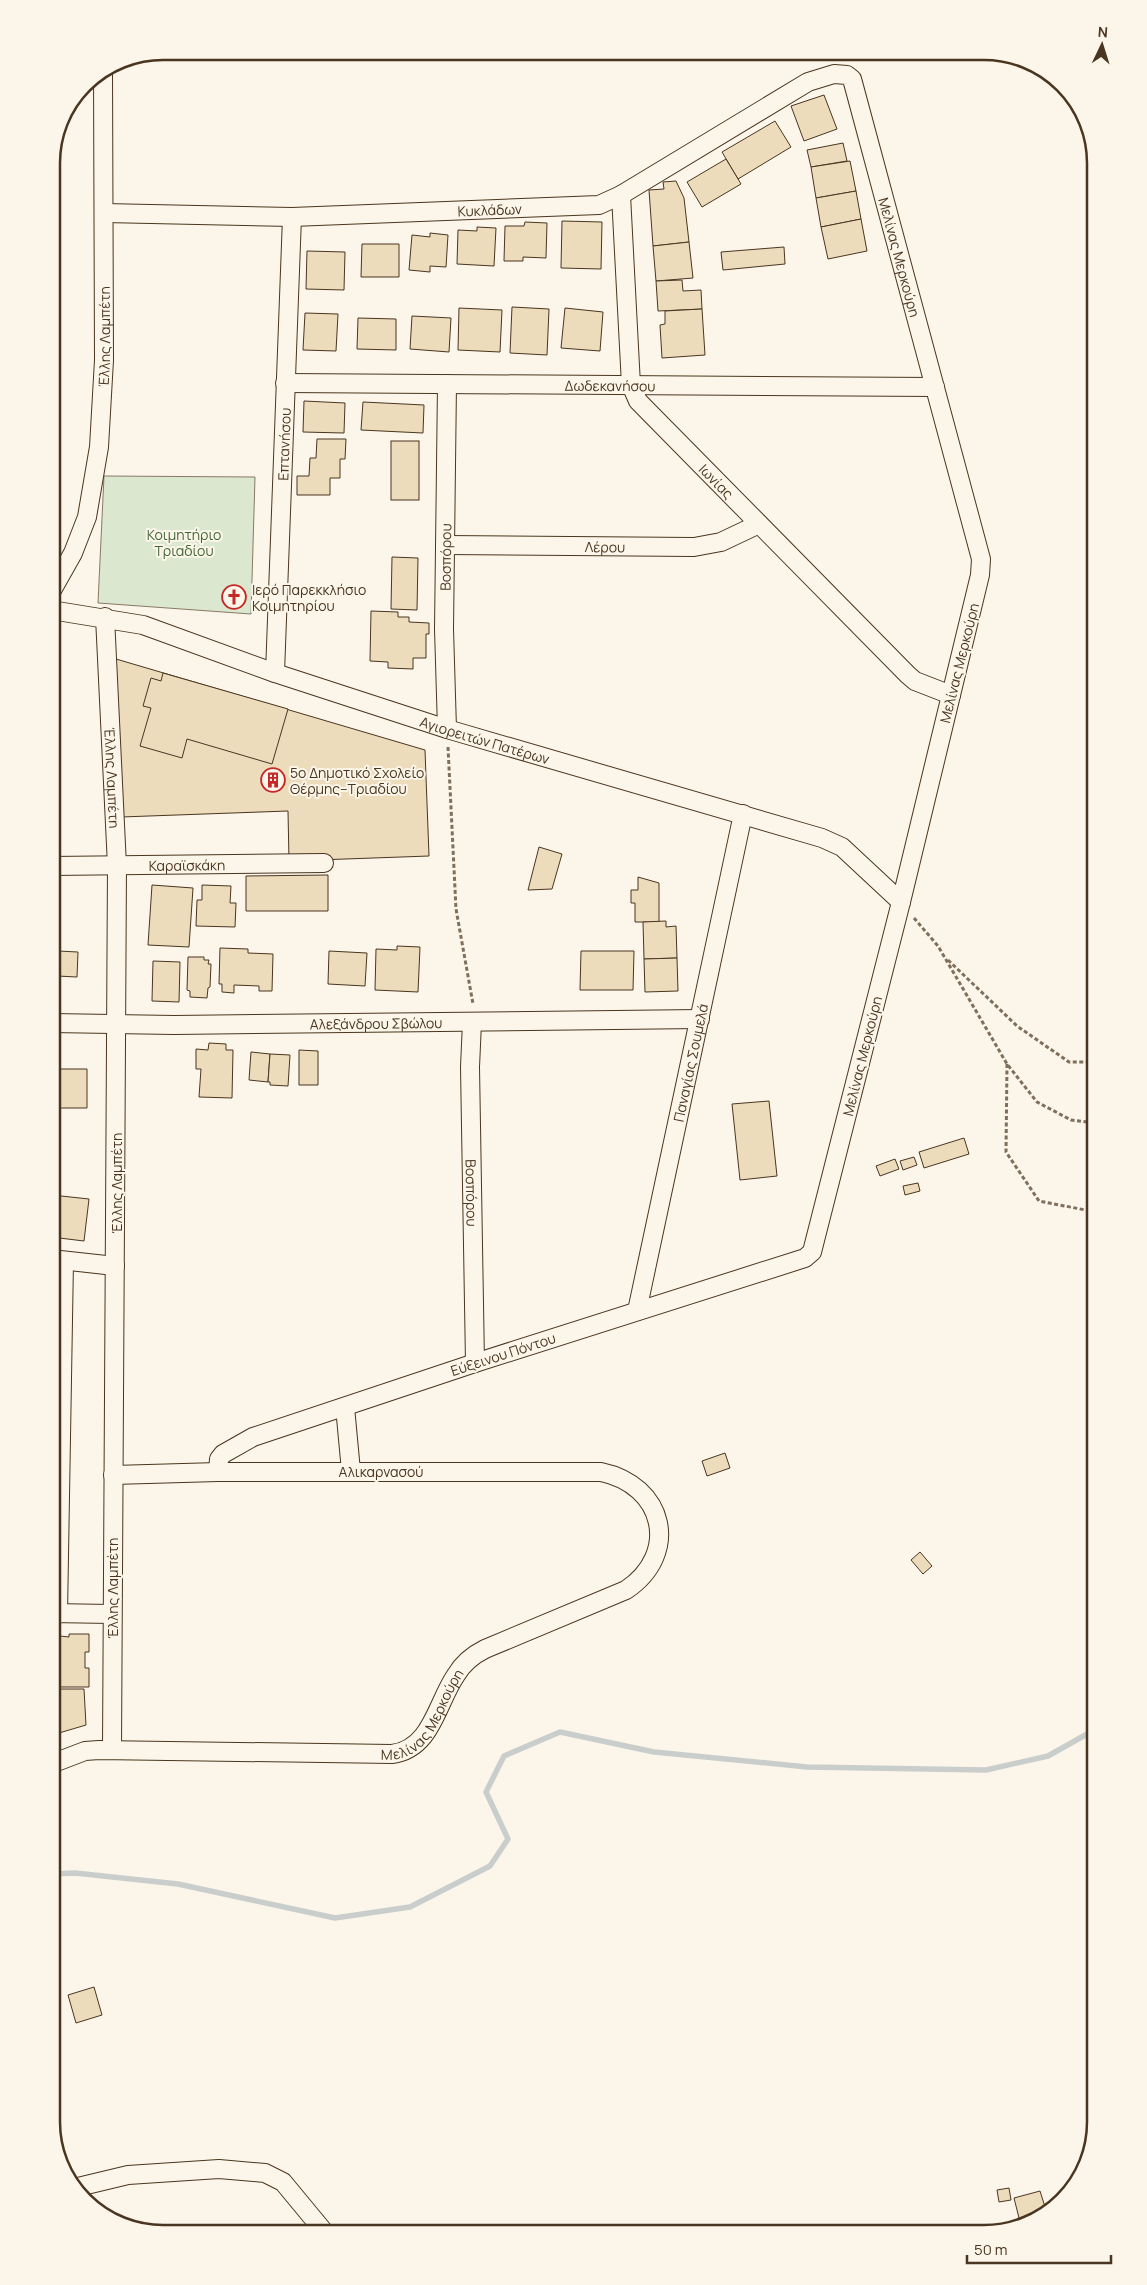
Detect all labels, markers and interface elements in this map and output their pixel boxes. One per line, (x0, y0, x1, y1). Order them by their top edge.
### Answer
north arrow (1077, 20, 1127, 70)
text: N (1097, 22, 1109, 41)
street label: Μελίνας Μερκούρη (875, 195, 925, 319)
street label: Κυκλάδων (457, 199, 522, 220)
street label: Έλλης Λαμπέτη (93, 286, 114, 387)
street label: Δωδεκανήσου (565, 375, 655, 395)
street label: Επτανήσου (273, 407, 294, 481)
street label: Ιωνίας (695, 459, 738, 503)
street label: Βοσπόρου (435, 523, 455, 591)
park label: Κοιμητήριο Τριαδίου (147, 525, 221, 560)
street label: Λέρου (585, 537, 625, 556)
place label: Ιερό Παρεκκλήσιο Κοιμητηρίου (252, 580, 366, 615)
church icon: Ιερό Παρεκκλήσιο Κοιμητηρίου (221, 584, 247, 610)
street label: Μελίνας Μερκούρη (935, 601, 983, 725)
street label: Αγιορειτών Πατέρων (418, 711, 552, 768)
street label: Έλλης Λαμπέτη (101, 727, 125, 829)
place label: 5ο Δημοτικό Σχολείο Θέρμης–Τριαδίου (290, 763, 424, 798)
building icon: 5ο Δημοτικό Σχολείο Θέρμης–Τριαδίου (260, 767, 286, 793)
street label: Καραϊσκάκη (149, 855, 225, 874)
street label: Μελίνας Μερκούρη (838, 994, 886, 1118)
street label: Παναγίας Σουμελά (668, 1002, 712, 1123)
street label: Αλεξάνδρου Σβώλου (309, 1012, 442, 1033)
street label: Έλλης Λαμπέτη (107, 1133, 126, 1233)
street label: Βοσπόρου (462, 1159, 482, 1227)
street label: Εύξεινου Πόντου (448, 1328, 558, 1380)
street label: Αλικαρνασού (339, 1462, 423, 1481)
street label: Έλλης Λαμπέτη (103, 1538, 122, 1638)
street label: Μελίνας Μερκούρη (381, 1665, 467, 1764)
scale bar (967, 2232, 1111, 2264)
text: 50 m (974, 2239, 1008, 2260)

